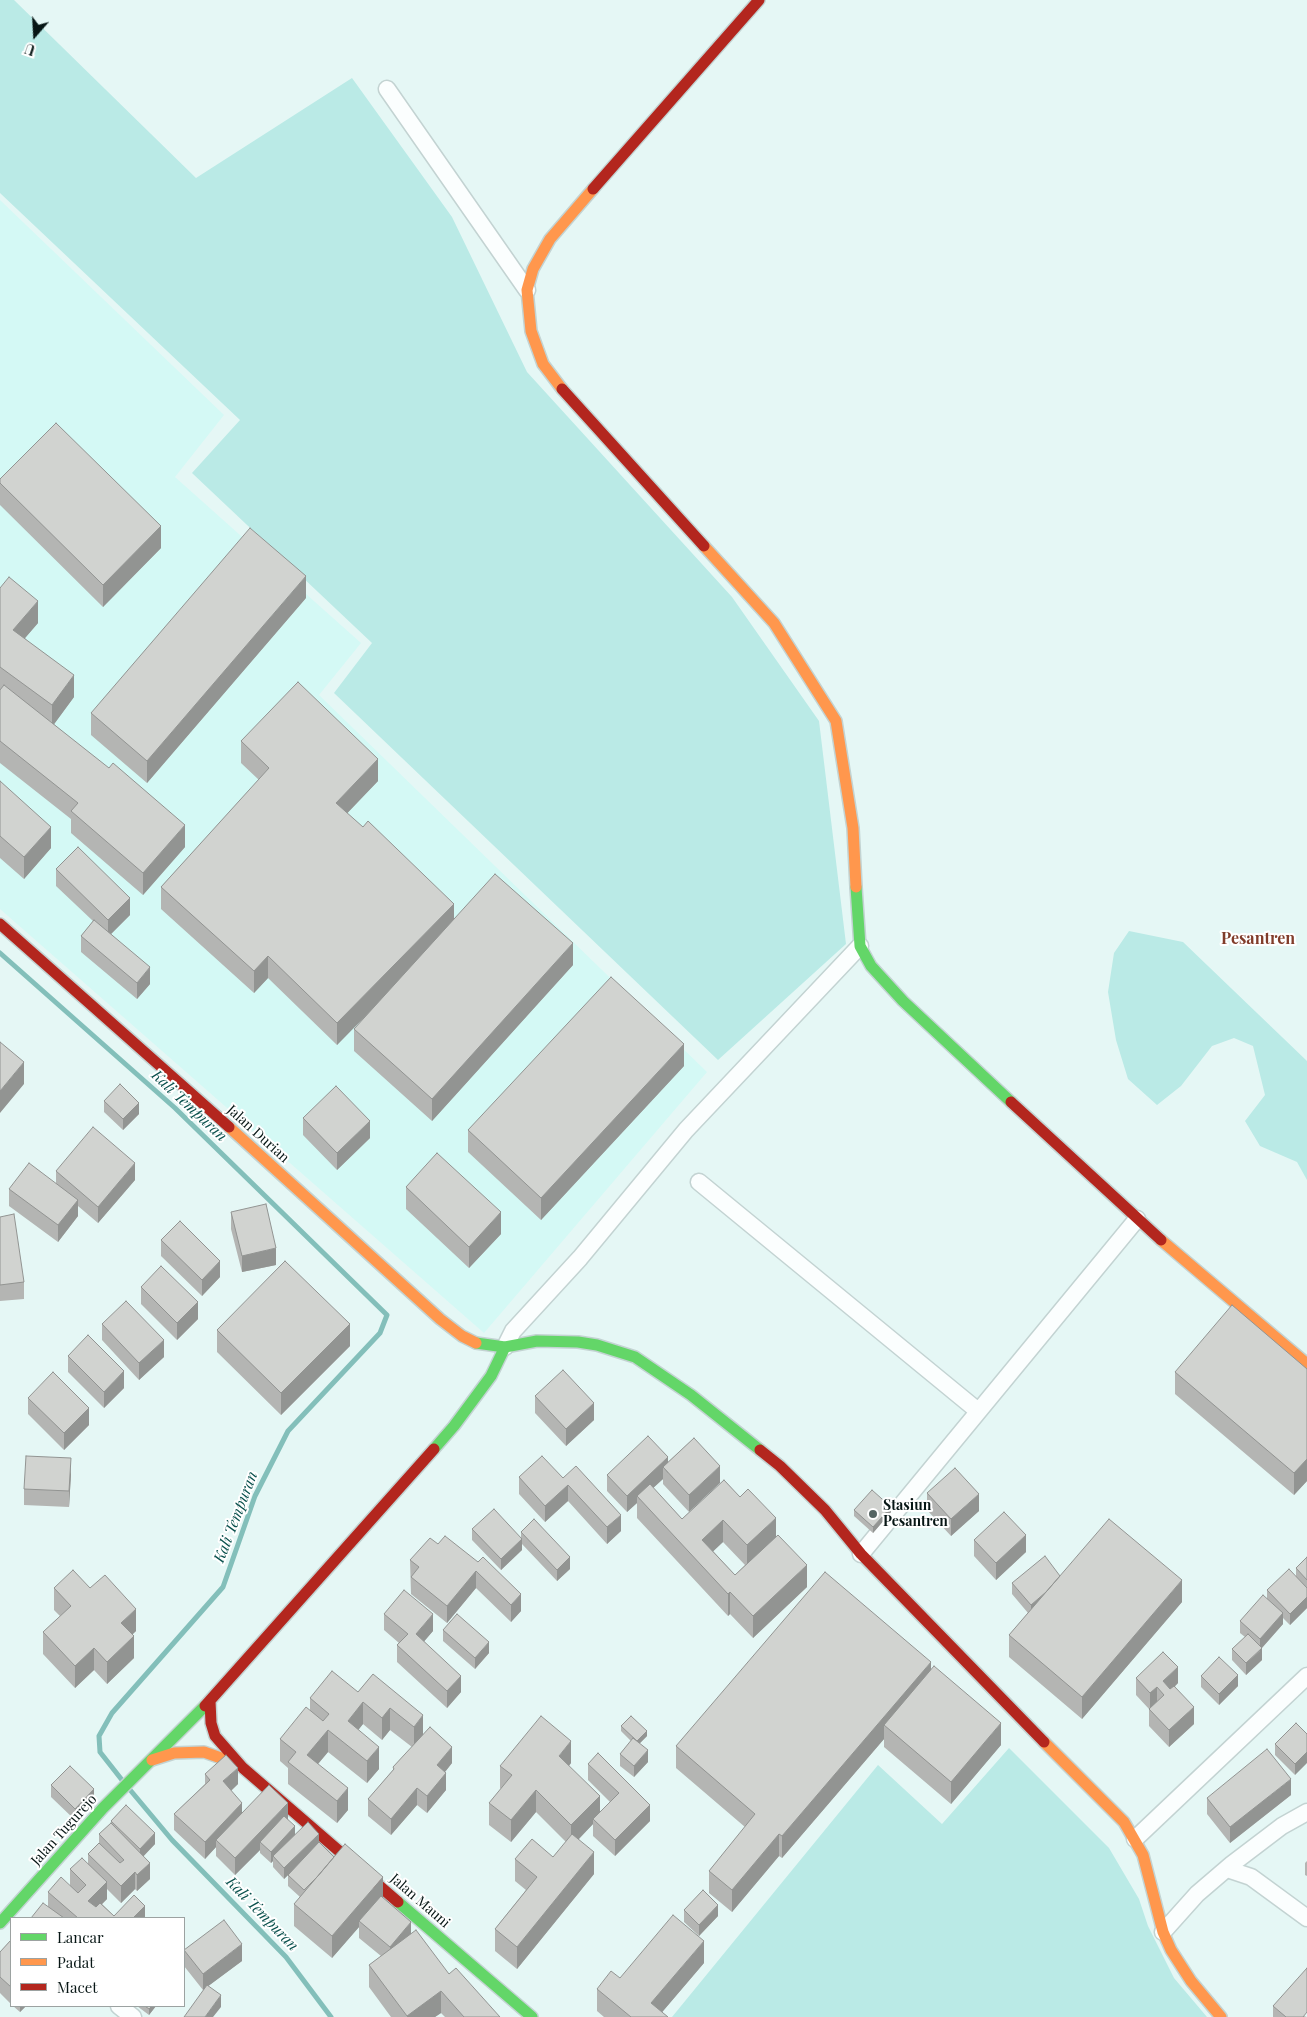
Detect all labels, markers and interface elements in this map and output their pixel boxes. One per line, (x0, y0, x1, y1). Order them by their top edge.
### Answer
north arrow (10, 10, 60, 60)
text: U (22, 39, 38, 60)
district label: Pesantren (1221, 929, 1295, 949)
water label: Kali Tempuran (148, 1067, 230, 1145)
street label: Jalan Durian (223, 1102, 293, 1166)
water label: Kali Tempuran (210, 1469, 262, 1565)
place label: Stasiun Pesantren (883, 1498, 948, 1530)
marker: Stasiun Pesantren (867, 1508, 879, 1520)
street label: Jalan Tugurejo (28, 1791, 100, 1869)
street label: Jalan Mauni (387, 1870, 453, 1932)
water label: Kali Tempuran (222, 1873, 302, 1955)
legend (10, 1917, 185, 2007)
text: Lancar (57, 1927, 104, 1947)
text: Padat (57, 1952, 95, 1972)
text: Macet (57, 1977, 98, 1997)

